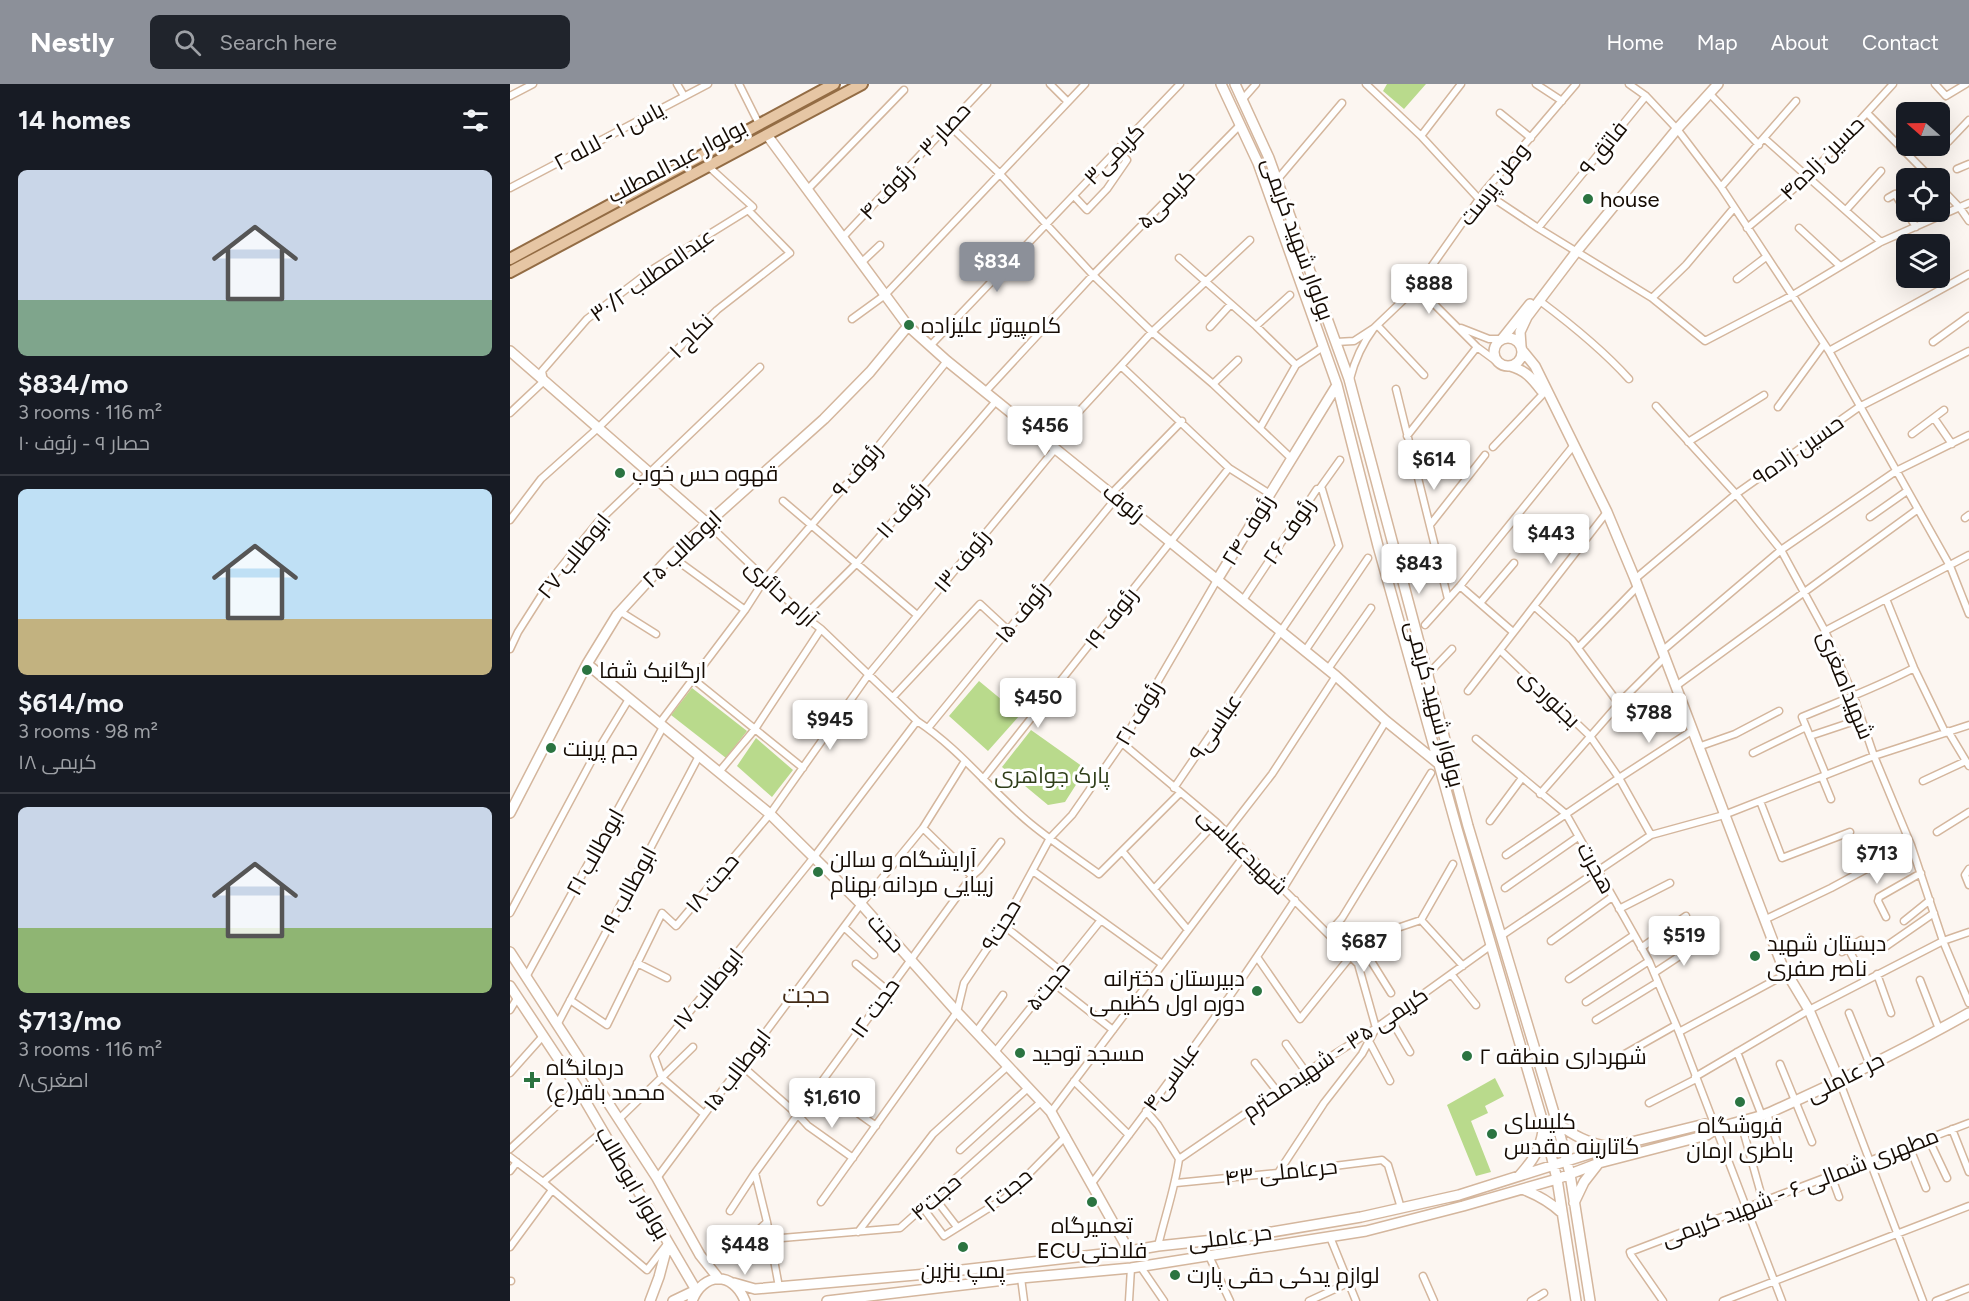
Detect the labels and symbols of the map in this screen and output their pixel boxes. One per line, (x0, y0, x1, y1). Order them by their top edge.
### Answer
street label: یاس ۱ - لاله ۲ (549, 96, 669, 176)
street label: حصار ۳ - رئوف ۴ (854, 97, 976, 225)
north arrow (1896, 102, 1950, 156)
street label: حسین زاده۴ (1774, 110, 1870, 206)
street label: بولوار عبدالمطلب (603, 113, 751, 209)
street label: فاتق ۹ (1573, 115, 1633, 181)
street label: کریمی۳ (1078, 118, 1150, 190)
street label: وطن پرست (1453, 137, 1536, 231)
street label: بولوار شهید کریمی (1256, 154, 1340, 324)
street label: کریمی۵ (1131, 164, 1201, 234)
place label: house (1600, 186, 1660, 213)
marker: house (1581, 192, 1595, 206)
street label: عبدالمطلب ۳۰/۲ (585, 222, 719, 328)
pin: $834 (961, 242, 1033, 293)
pin: $888 (1393, 264, 1465, 315)
street label: نکاح ۱ (663, 308, 720, 365)
place label: کامپیوتر علیزاده (921, 312, 1061, 339)
marker: کامپیوتر علیزاده (902, 318, 916, 332)
pin: $456 (1009, 406, 1081, 457)
street label: حسین زاده۹ (1747, 409, 1849, 491)
street label: رئوف ۹ (826, 437, 888, 503)
pin: $614 (1398, 440, 1470, 491)
place label: قهوه حس خوب (632, 460, 778, 487)
marker: قهوه حس خوب (613, 466, 627, 480)
street label: رئوف ۱۱ (870, 476, 934, 544)
street label: رئوف (1097, 478, 1151, 528)
street label: رئوف ۲۴ (1216, 489, 1280, 571)
street label: رئوف ۲۶ (1257, 492, 1321, 570)
street label: ابوطالب ۲۵ (637, 504, 727, 594)
street label: ابوطالب ۲۷ (531, 508, 617, 604)
pin: $443 (1515, 514, 1587, 565)
street label: رئوف ۱۳ (928, 524, 996, 598)
pin: $843 (1383, 544, 1455, 595)
street label: آرام حائری (738, 553, 822, 634)
street label: رئوف ۱۵ (989, 576, 1055, 648)
street label: رئوف ۱۹ (1079, 582, 1143, 654)
street label: بولوار شهید کریمی (1400, 618, 1470, 790)
street label: شهیداصغری (1812, 627, 1880, 743)
place label: ارگانیک شفا (599, 657, 707, 684)
street label: بجنوردی (1514, 662, 1586, 734)
marker: ارگانیک شفا (580, 663, 594, 677)
street label: رئوف ۲۱ (1109, 676, 1169, 750)
pin: $450 (1002, 678, 1074, 729)
street label: عباسی۹ (1183, 688, 1247, 766)
pin: $788 (1613, 693, 1685, 744)
pin: $945 (794, 700, 866, 751)
place label: جم پرینت (563, 735, 638, 764)
marker: جم پرینت (544, 741, 558, 755)
park label: پارک جواهری (994, 762, 1110, 790)
street label: شهیدعباسی (1192, 801, 1294, 901)
street label: ابوطالب ۲۱ (560, 804, 630, 900)
pin: $713 (1841, 834, 1913, 885)
street label: هجرت (1571, 838, 1621, 898)
street label: ابوطالب ۱۹ (594, 842, 662, 938)
place label: آرایشگاه و سالن زیبایی مردانه بهنام (830, 846, 994, 900)
street label: حجت ۱۸ (679, 848, 745, 918)
marker: آرایشگاه و سالن زیبایی مردانه بهنام (811, 865, 825, 879)
street label: حجت۹ (975, 895, 1027, 955)
street label: حجت (861, 908, 911, 958)
pin: $519 (1648, 916, 1720, 967)
pin: $687 (1328, 922, 1400, 973)
place label: دبستان شهید ناصر صفری (1767, 930, 1886, 982)
street label: ابوطالب ۱۷ (667, 943, 749, 1035)
marker: دبستان شهید ناصر صفری (1748, 949, 1762, 963)
street label: حجت۵ (1020, 956, 1076, 1016)
place label: دبیرستان دخترانه دوره اول کظیمی (1089, 965, 1245, 1017)
street label: حجت ۱۲ (845, 973, 905, 1043)
district label: حجت (782, 980, 830, 1009)
street label: کریمی ۳۵ - شهیدمحترم (1237, 981, 1434, 1127)
marker: دبیرستان دخترانه دوره اول کظیمی (1250, 984, 1264, 998)
street label: ابوطالب ۱۵ (697, 1024, 777, 1116)
street label: عباسی۴ (1137, 1037, 1205, 1117)
place label: مسجد توحید (1032, 1040, 1145, 1067)
place label: شهرداری منطقه ۲ (1479, 1043, 1647, 1070)
marker: مسجد توحید (1013, 1046, 1027, 1060)
street label: حر عاملی (1801, 1046, 1889, 1108)
marker: شهرداری منطقه ۲ (1460, 1049, 1474, 1063)
place label: درمانگاه محمد باقر(ع) (546, 1054, 665, 1107)
marker: درمانگاه محمد باقر(ع) (523, 1071, 541, 1089)
pin: $1,610 (783, 1078, 881, 1129)
marker: فروشگاه باطری ارمان (1733, 1095, 1747, 1109)
place label: کلیسای کاتارینه مقدس (1504, 1108, 1639, 1160)
place label: فروشگاه باطری ارمان (1686, 1112, 1794, 1164)
street label: بولوار ابوطالب (590, 1122, 676, 1244)
street label: مطهری شمالی ۶ - شهید کریمی (1658, 1122, 1942, 1252)
marker: کلیسای کاتارینه مقدس (1485, 1127, 1499, 1141)
street label: حرعاملی ۴۳ (1223, 1153, 1339, 1191)
street label: حجت۲ (978, 1162, 1038, 1218)
street label: حجت۴ (905, 1168, 967, 1226)
marker: تعمیرگاه ECUفلاحتی (1085, 1195, 1099, 1209)
place label: تعمیرگاه ECUفلاحتی (1037, 1212, 1147, 1264)
street label: حر عاملی (1187, 1218, 1273, 1256)
pin: $448 (709, 1225, 781, 1276)
marker: پمپ بنزین (956, 1240, 970, 1254)
place label: پمپ بنزین (921, 1257, 1005, 1285)
place label: لوازم یدکی حقی پارت (1187, 1262, 1380, 1291)
marker: لوازم یدکی حقی پارت (1168, 1268, 1182, 1282)

